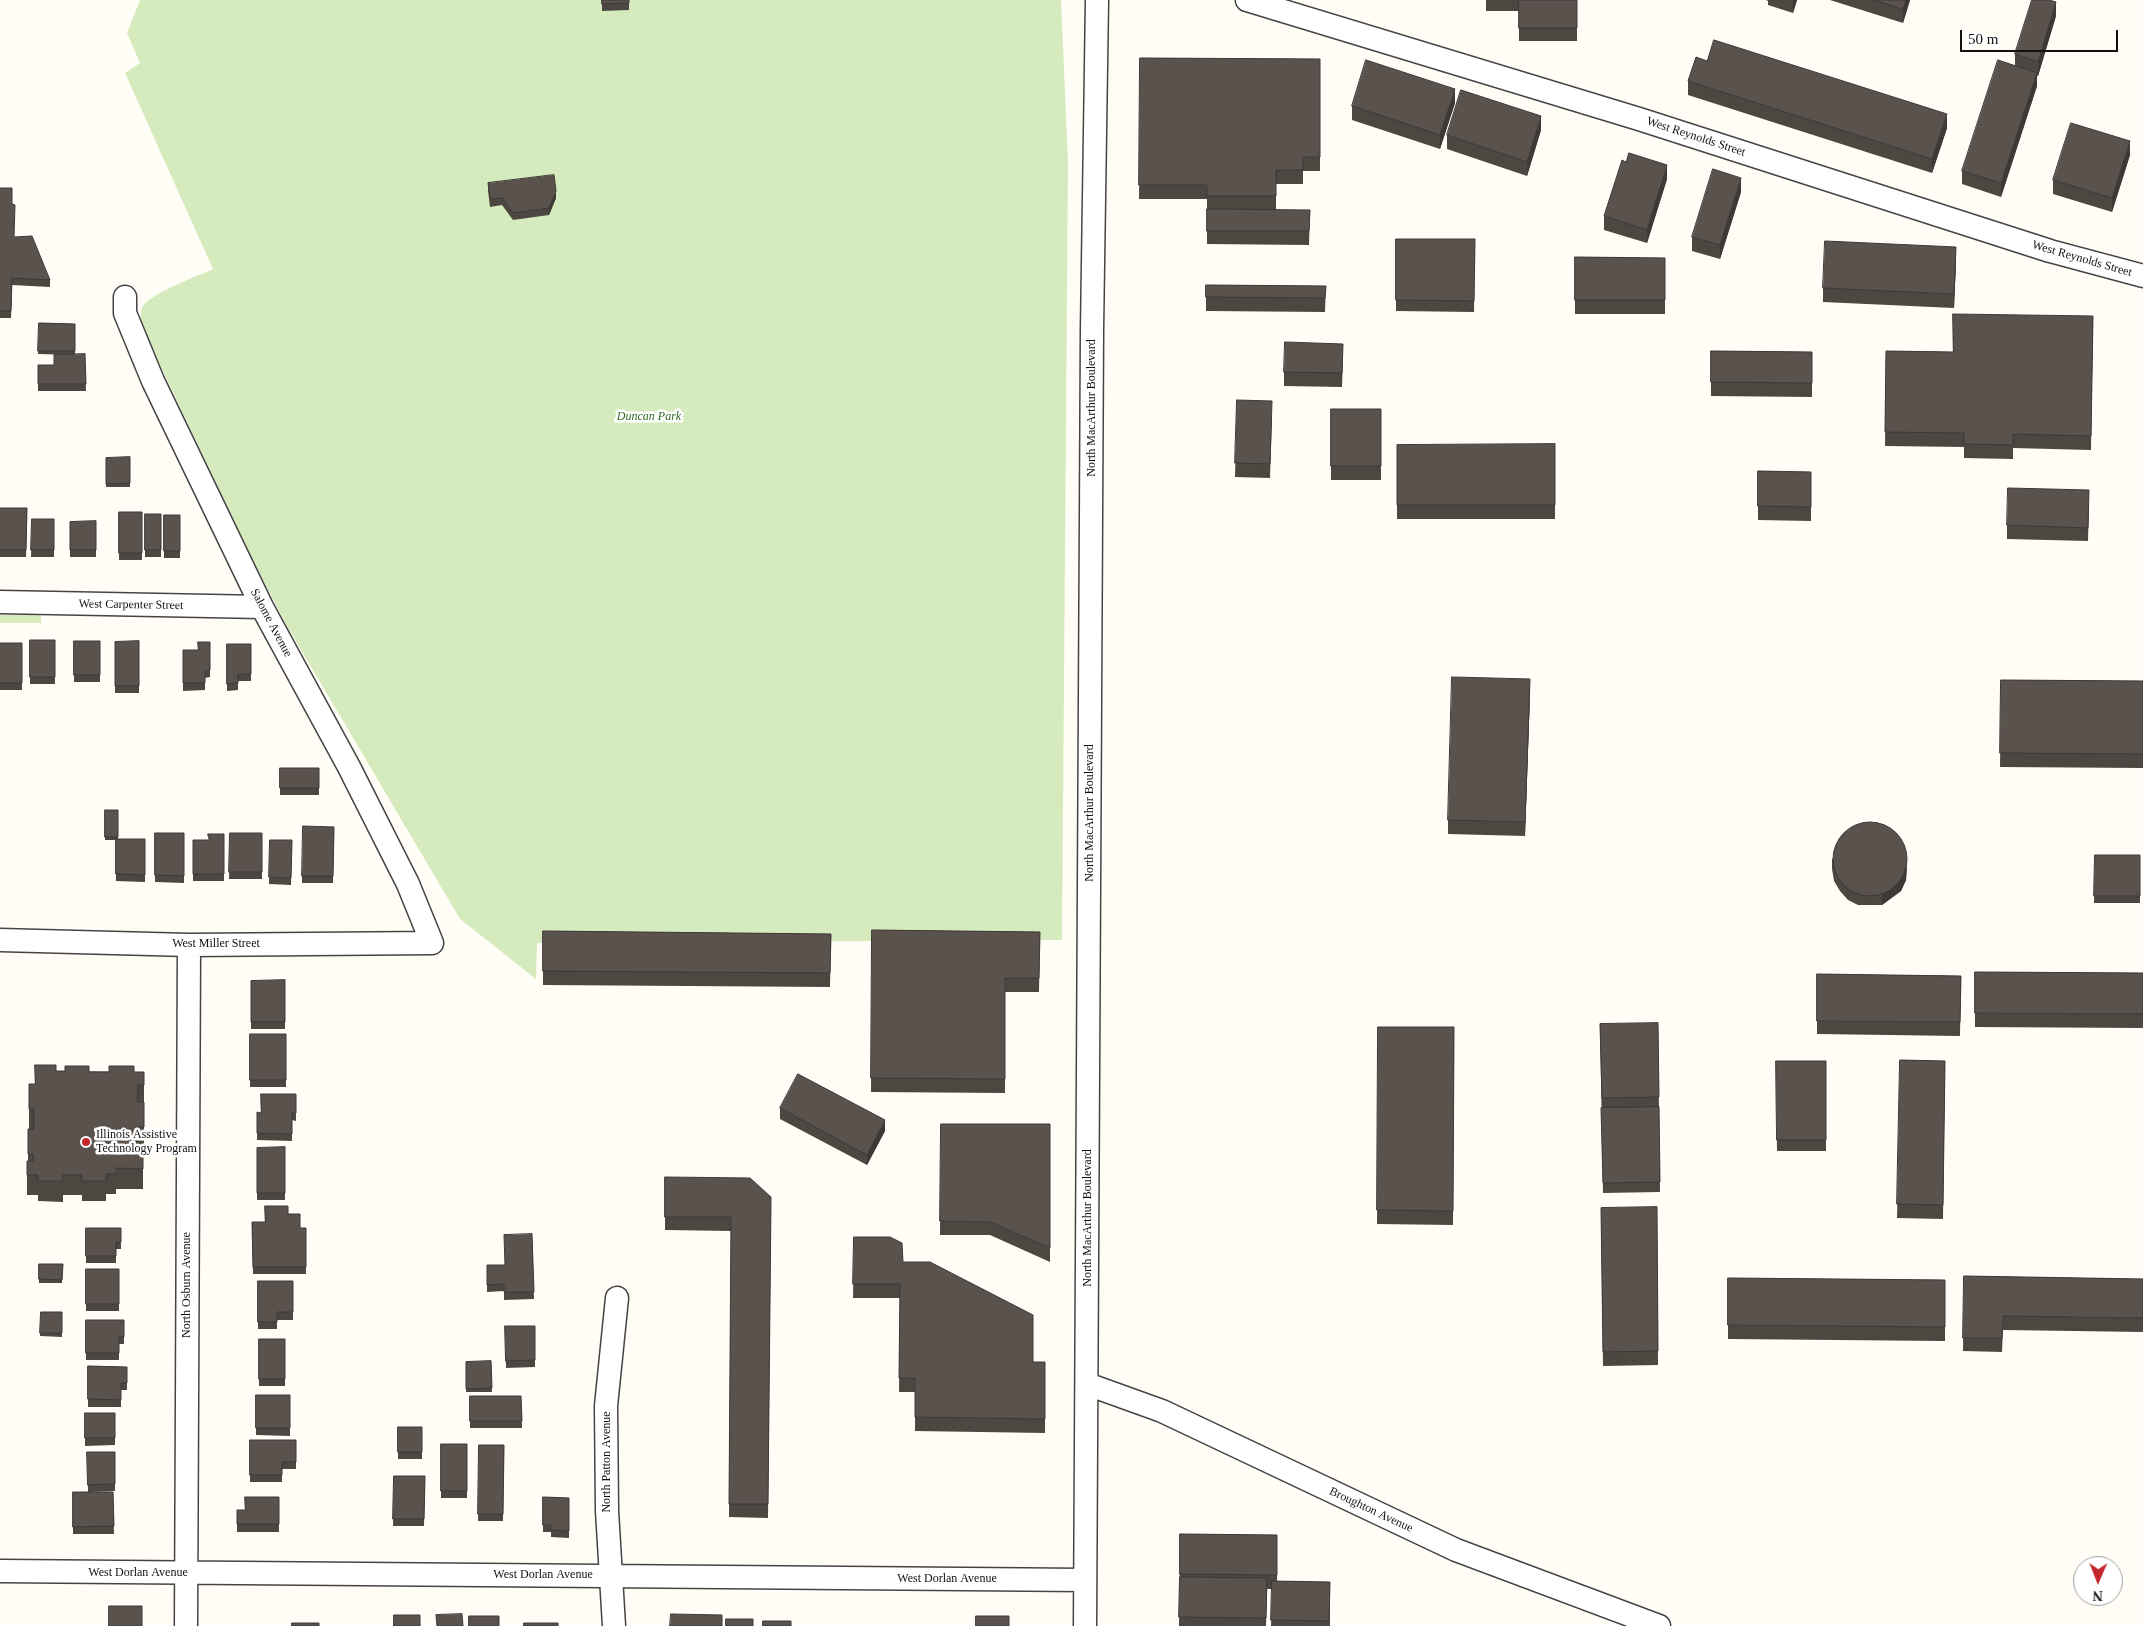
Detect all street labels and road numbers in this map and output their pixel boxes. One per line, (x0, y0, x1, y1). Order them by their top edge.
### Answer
street label: West Reynolds Street (1645, 114, 1747, 160)
street label: West Reynolds Street (2031, 238, 2133, 280)
street label: North MacArthur Boulevard (1085, 339, 1099, 477)
street label: Salome Avenue (247, 586, 295, 660)
street label: West Carpenter Street (78, 597, 184, 613)
street label: North MacArthur Boulevard (1083, 744, 1097, 882)
street label: West Miller Street (172, 937, 260, 951)
street label: North MacArthur Boulevard (1081, 1149, 1095, 1287)
street label: North Osburn Avenue (180, 1232, 194, 1338)
street label: North Patton Avenue (600, 1411, 614, 1513)
street label: Broughton Avenue (1327, 1484, 1415, 1536)
street label: West Dorlan Avenue (88, 1566, 188, 1580)
street label: West Dorlan Avenue (493, 1568, 593, 1582)
street label: West Dorlan Avenue (897, 1572, 997, 1586)

